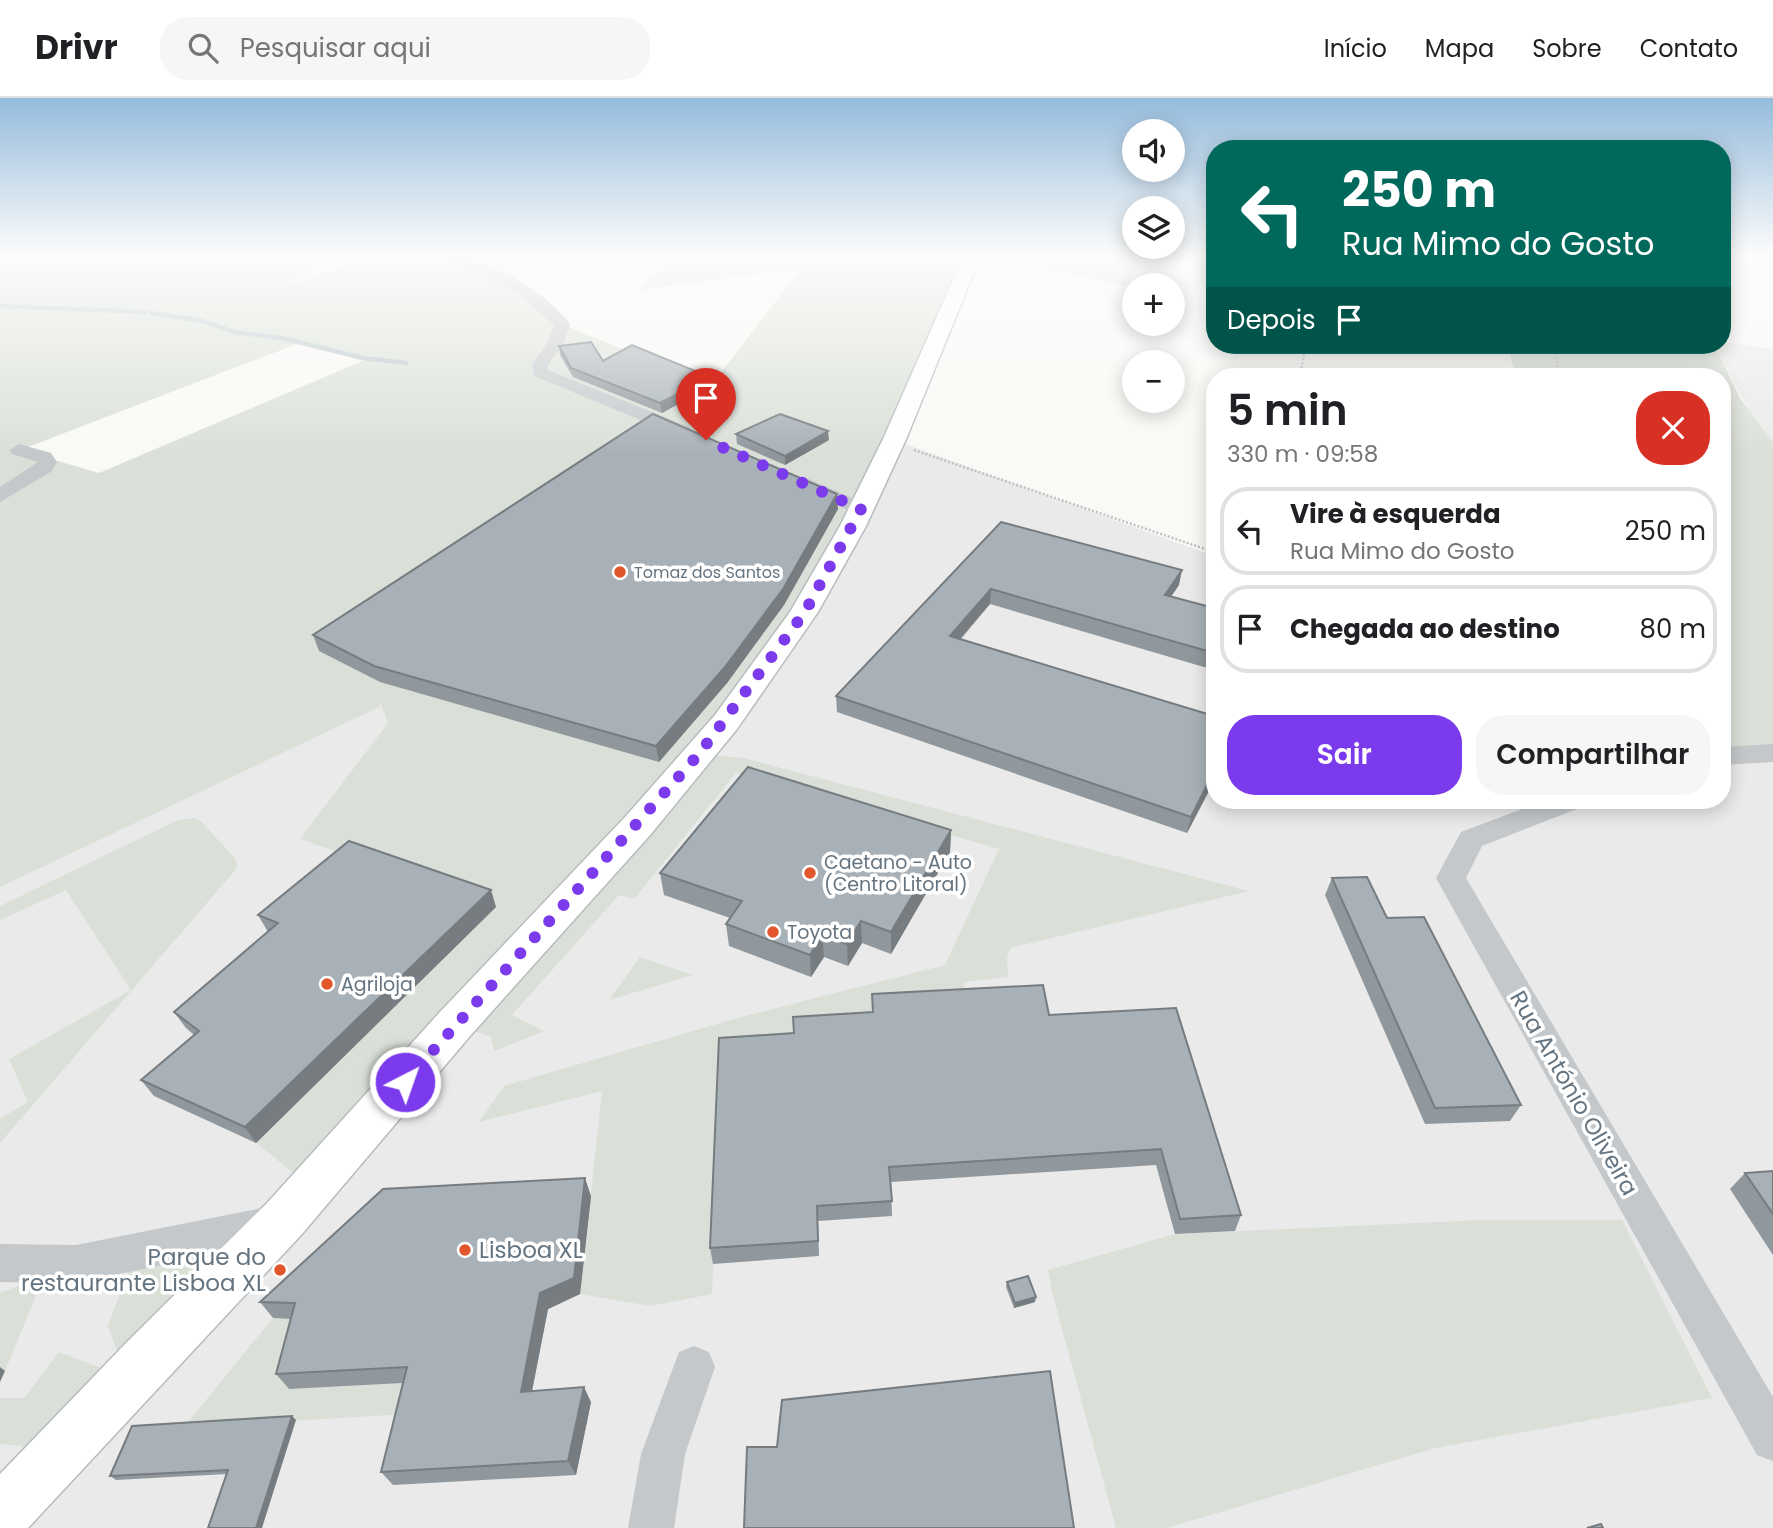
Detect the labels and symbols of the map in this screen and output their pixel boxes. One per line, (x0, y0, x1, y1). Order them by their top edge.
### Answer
pin (676, 368, 736, 440)
place label: Tomaz dos Santos (634, 561, 780, 584)
marker: Tomaz dos Santos (612, 564, 628, 580)
place label: Caetano - Auto (Centro Litoral) (824, 849, 972, 898)
marker: Caetano - Auto (Centro Litoral) (802, 865, 818, 881)
place label: Toyota (787, 919, 852, 946)
marker: Toyota (765, 924, 781, 940)
place label: Agriloja (341, 971, 413, 998)
marker: Agriloja (319, 976, 335, 992)
street label: Rua António Oliveira (1502, 985, 1646, 1201)
position arrow (368, 1045, 442, 1119)
place label: Lisboa XL (479, 1234, 583, 1266)
place label: Parque do restaurante Lisboa XL (21, 1241, 266, 1299)
marker: Lisboa XL (457, 1242, 473, 1258)
marker: Parque do restaurante Lisboa XL (272, 1262, 288, 1278)

